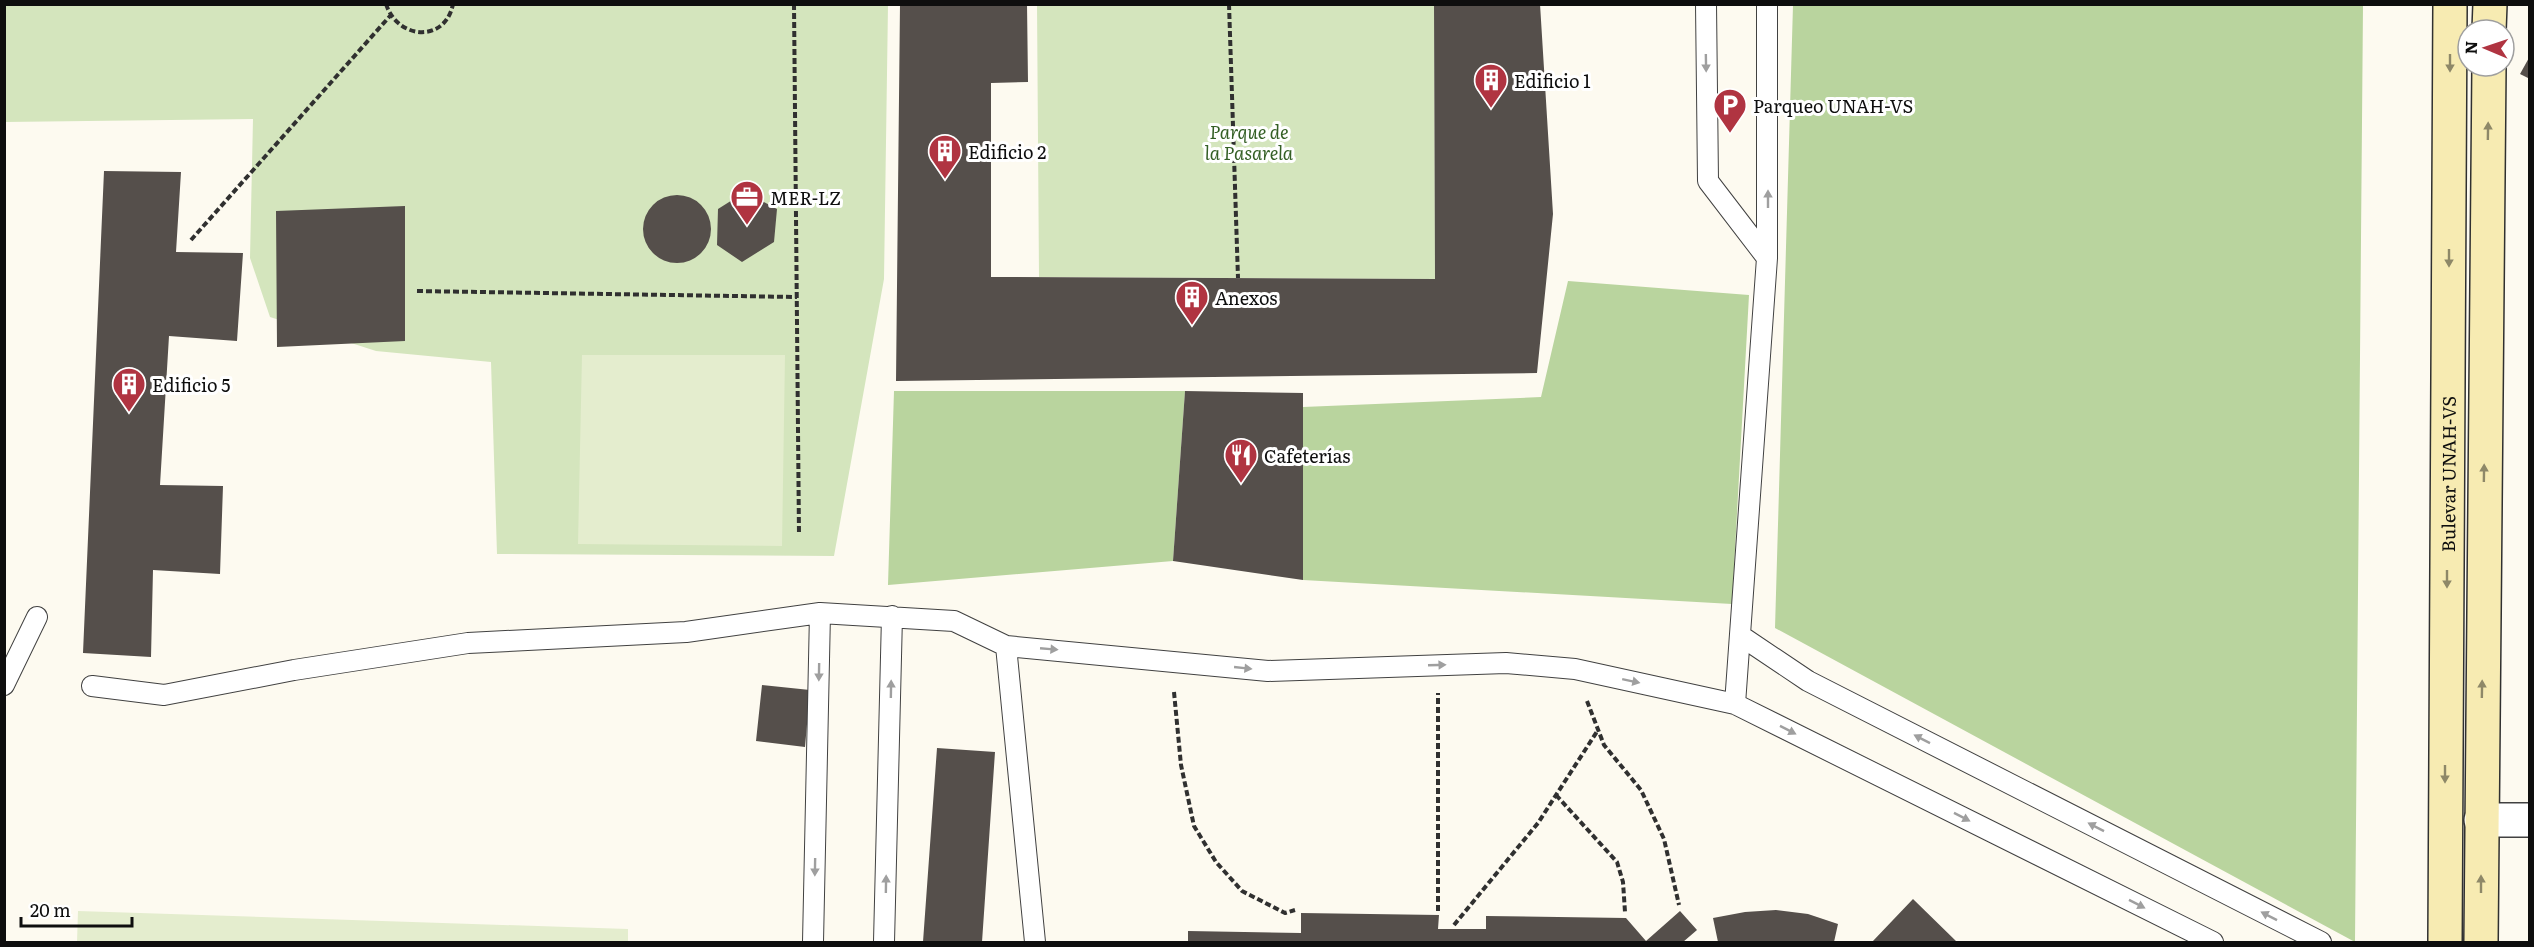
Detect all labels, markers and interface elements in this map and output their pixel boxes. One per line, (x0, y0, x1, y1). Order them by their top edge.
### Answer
north arrow (2456, 18, 2516, 78)
text: N (2458, 40, 2482, 55)
one-way arrow (1702, 53, 1711, 72)
one-way arrow (2445, 53, 2455, 72)
building icon: Edificio 1 (1473, 62, 1509, 109)
place label: Edificio 1 (1514, 67, 1590, 94)
parking icon: Parqueo UNAH-VS (1712, 87, 1748, 134)
place label: Parqueo UNAH-VS (1753, 92, 1913, 119)
park label: Parque de la Pasarela (1205, 118, 1294, 166)
one-way arrow (2483, 122, 2493, 141)
building icon: Edificio 2 (927, 133, 963, 180)
place label: Edificio 2 (968, 138, 1046, 165)
office icon: MER-LZ (729, 179, 765, 226)
place label: MER-LZ (770, 184, 841, 211)
one-way arrow (1763, 190, 1773, 209)
one-way arrow (2444, 248, 2454, 267)
building icon: Anexos (1174, 279, 1210, 326)
place label: Anexos (1215, 284, 1277, 311)
building icon: Edificio 5 (111, 366, 147, 413)
place label: Edificio 5 (152, 371, 230, 398)
street label: Bulevar UNAH-VS (2434, 396, 2461, 552)
restaurant icon: Cafeterías (1223, 437, 1259, 484)
place label: Cafeterías (1264, 442, 1350, 469)
one-way arrow (2479, 464, 2489, 483)
one-way arrow (2442, 569, 2451, 588)
one-way arrow (1039, 644, 1058, 654)
one-way arrow (1428, 660, 1447, 670)
one-way arrow (814, 662, 823, 681)
one-way arrow (1233, 663, 1252, 673)
one-way arrow (1621, 677, 1640, 686)
one-way arrow (886, 680, 895, 699)
one-way arrow (2477, 680, 2487, 699)
one-way arrow (1779, 725, 1796, 735)
one-way arrow (1913, 734, 1930, 744)
one-way arrow (2440, 764, 2450, 783)
one-way arrow (1954, 812, 1971, 822)
one-way arrow (2087, 823, 2104, 832)
one-way arrow (810, 857, 819, 876)
one-way arrow (881, 875, 891, 894)
one-way arrow (2476, 875, 2486, 894)
scale bar (21, 890, 132, 928)
text: 20 m (30, 896, 71, 923)
one-way arrow (2128, 900, 2145, 909)
one-way arrow (2261, 911, 2278, 921)

